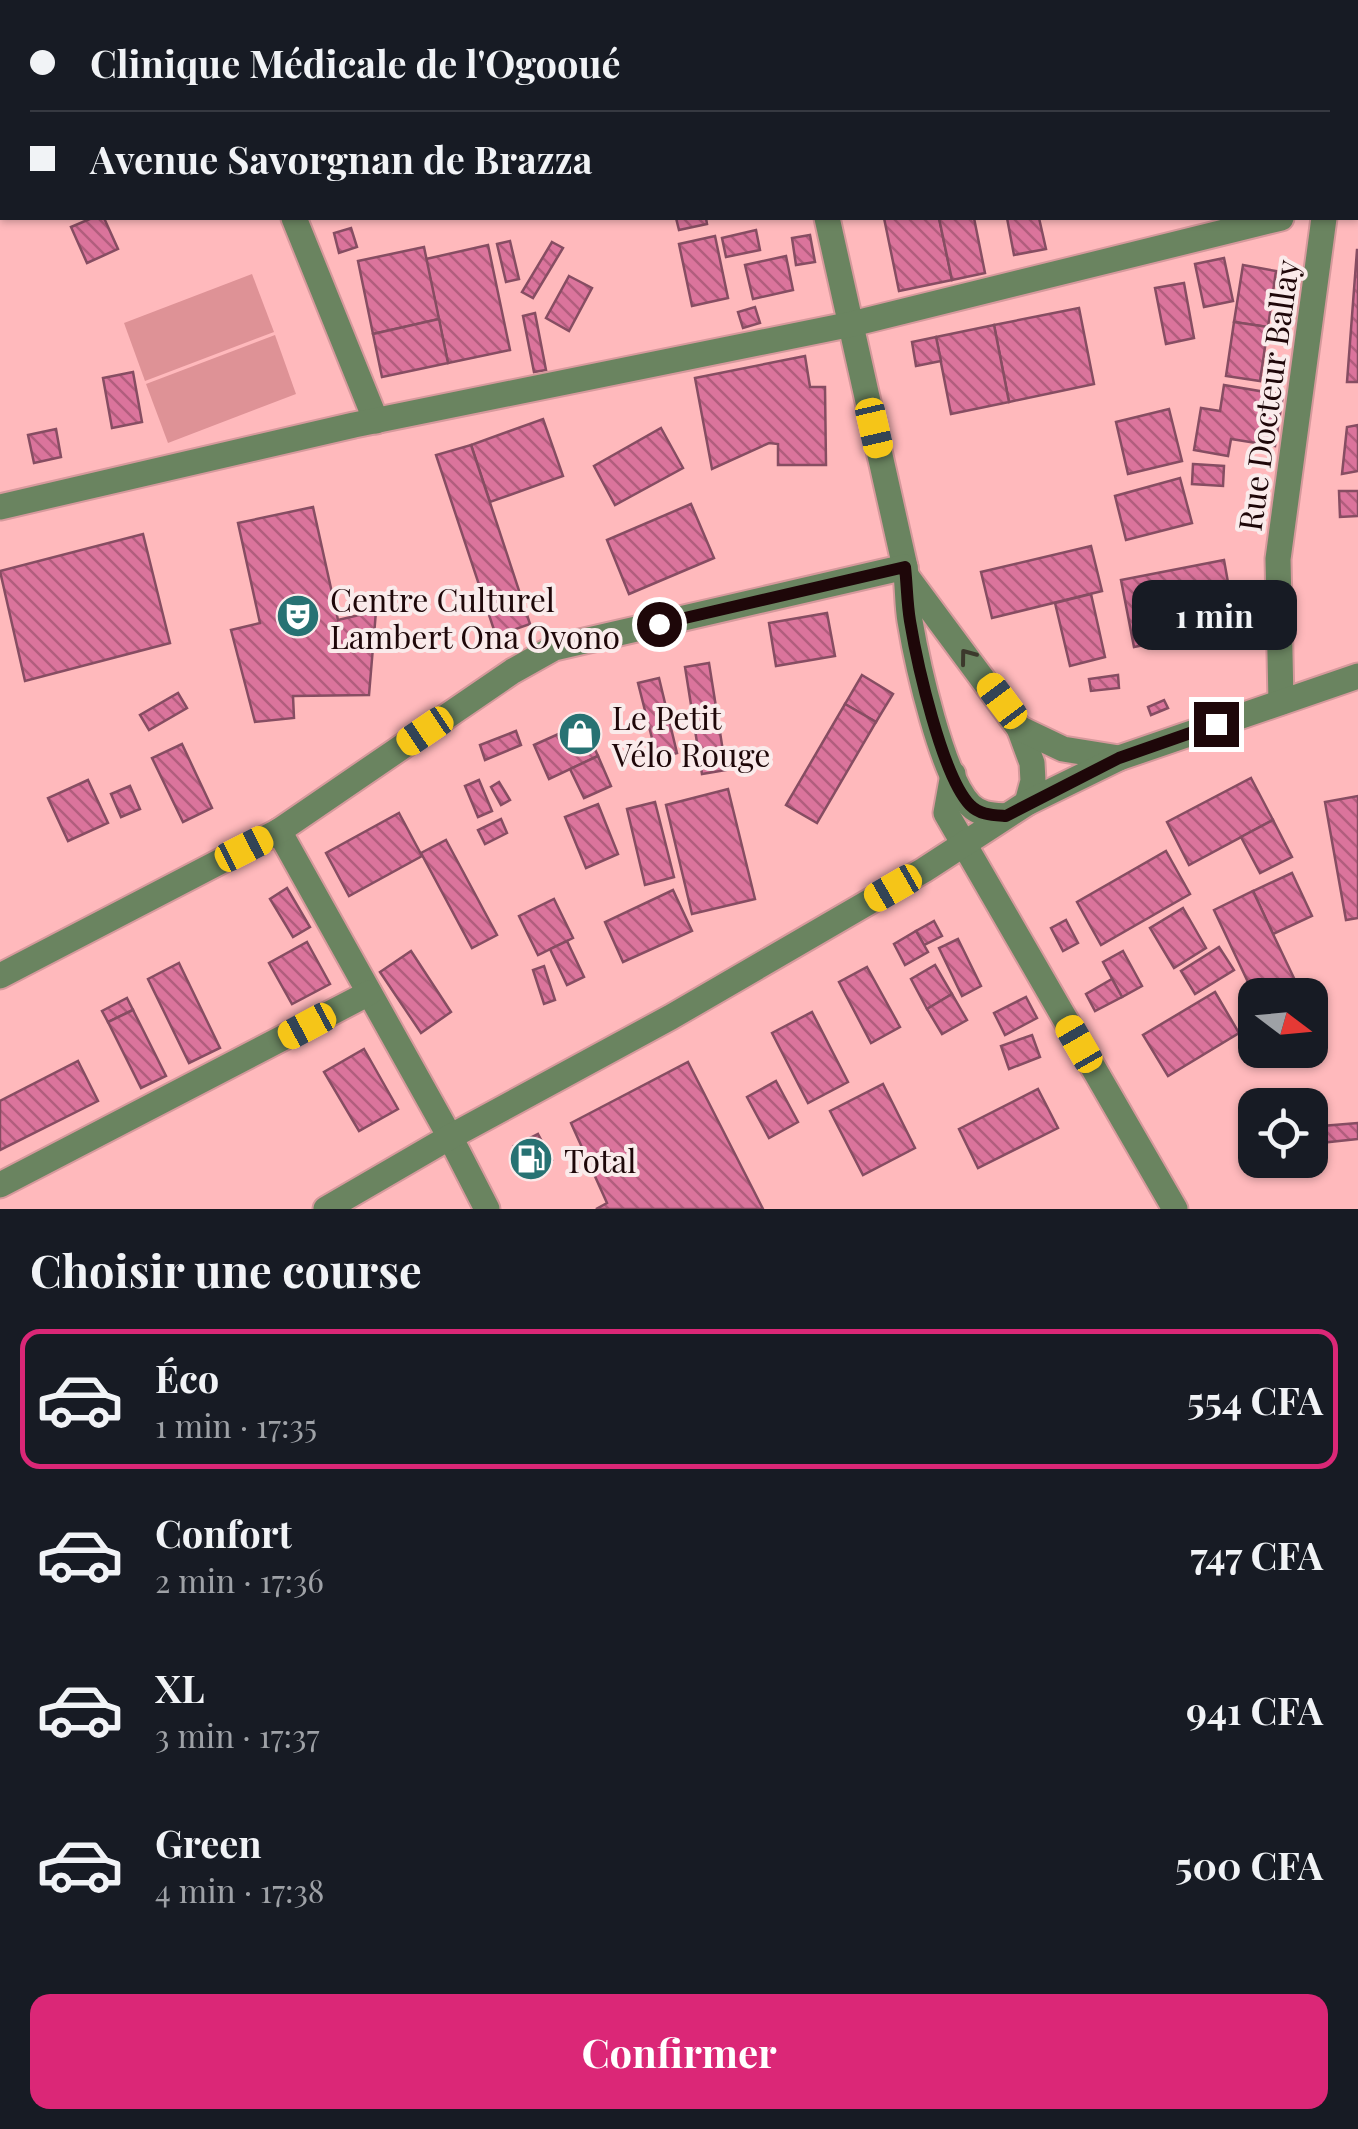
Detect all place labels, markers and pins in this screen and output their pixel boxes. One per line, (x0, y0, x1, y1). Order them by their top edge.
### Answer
place label: Centre Culturel Lambert Ona Ovono (330, 577, 620, 657)
theatre icon: Centre Culturel Lambert Ona Ovono (275, 593, 321, 639)
place label: Le Petit Vélo Rouge (611, 695, 770, 775)
shop icon: Le Petit Vélo Rouge (557, 711, 603, 757)
fuel station icon: Total (508, 1136, 554, 1182)
place label: Total (564, 1138, 636, 1181)

